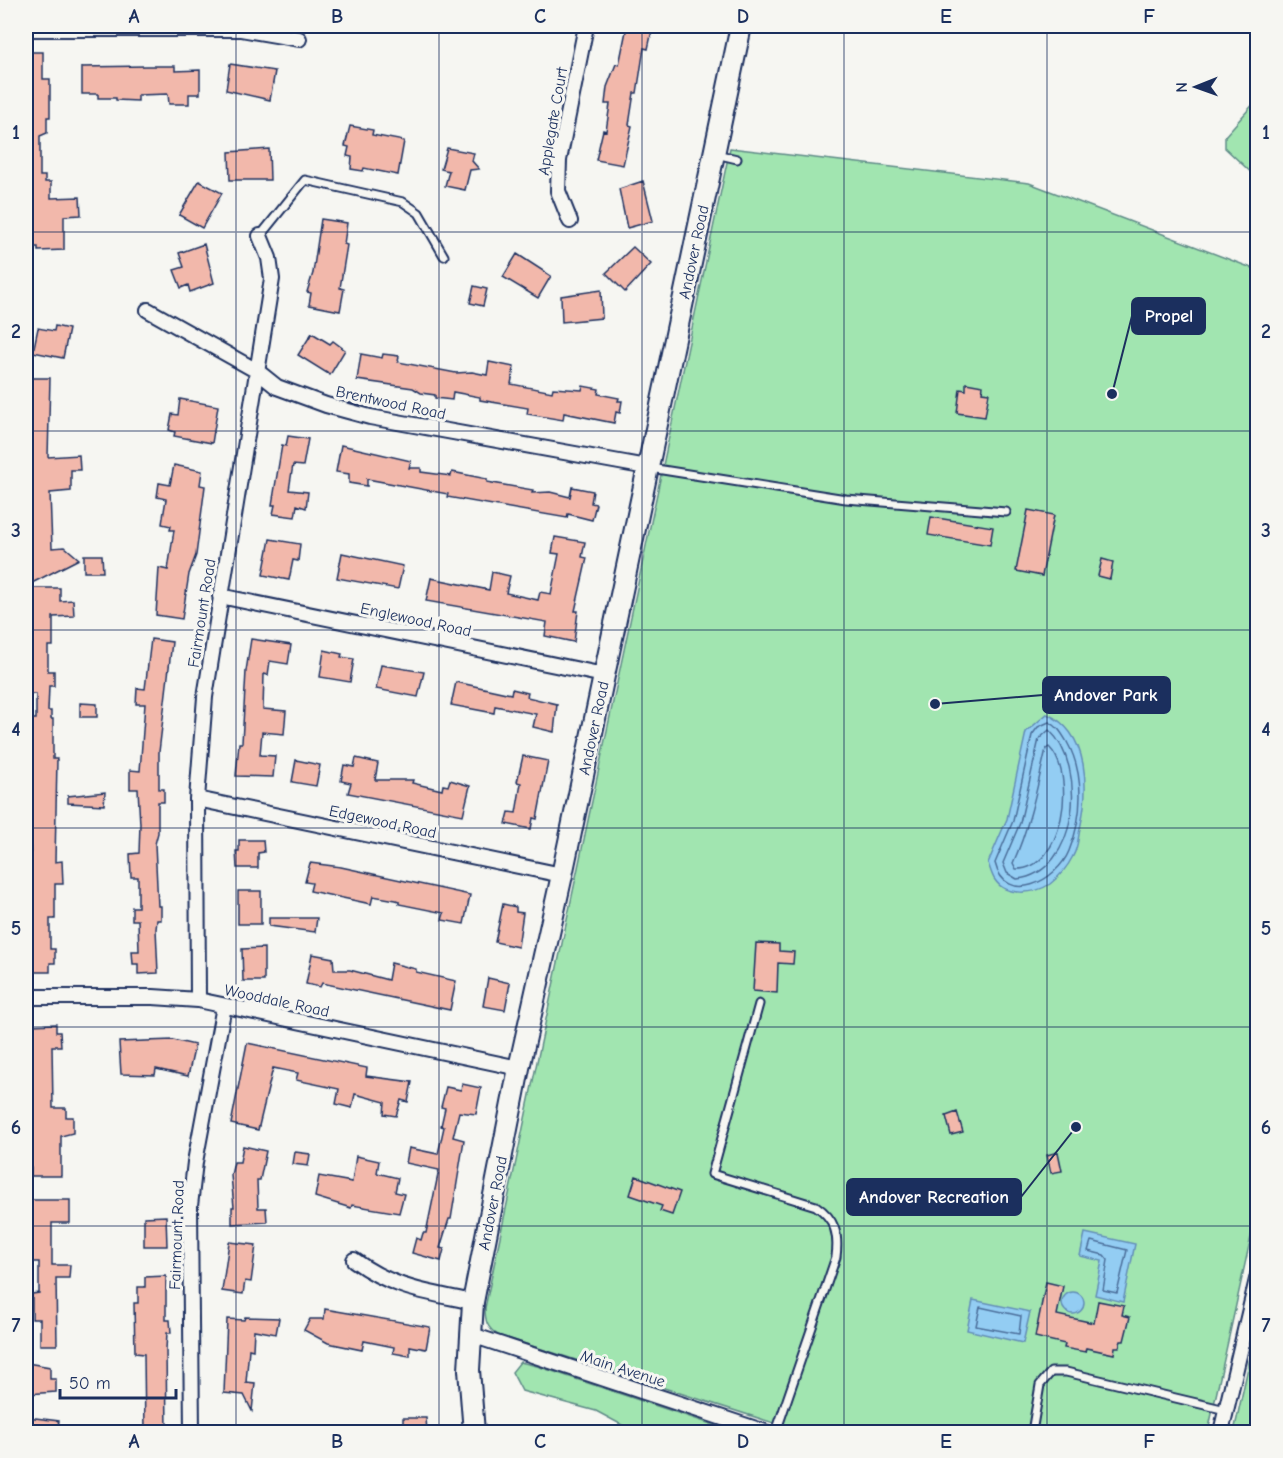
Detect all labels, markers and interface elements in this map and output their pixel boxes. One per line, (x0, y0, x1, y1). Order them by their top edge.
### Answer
text: A (128, 5, 140, 28)
text: B (331, 5, 343, 28)
text: C (534, 5, 546, 28)
text: D (737, 5, 749, 28)
text: E (940, 5, 952, 28)
text: F (1143, 5, 1155, 28)
north arrow (1166, 57, 1226, 117)
street label: Applegate Court (535, 65, 571, 177)
text: N (1173, 82, 1191, 93)
text: 1 (12, 121, 20, 144)
text: 1 (1262, 121, 1270, 144)
street label: Andover Road (675, 204, 713, 301)
callout: Propel (1132, 298, 1205, 334)
text: Propel (1145, 306, 1193, 327)
text: 2 (11, 320, 21, 343)
text: 2 (1261, 320, 1271, 343)
street label: Brentwood Road (334, 383, 447, 423)
text: 3 (11, 519, 21, 542)
text: 3 (1261, 519, 1271, 542)
street label: Fairmount Road (185, 558, 219, 669)
street label: Englewood Road (359, 599, 473, 641)
callout: Andover Park (1043, 677, 1170, 713)
street label: Andover Road (575, 680, 613, 777)
text: Andover Park (1054, 685, 1158, 706)
text: 4 (11, 718, 21, 741)
text: 4 (1261, 718, 1271, 741)
street label: Edgewood Road (328, 802, 438, 842)
text: 5 (11, 917, 21, 940)
text: 5 (1261, 917, 1271, 940)
street label: Wooddale Road (223, 981, 331, 1021)
text: 6 (11, 1116, 21, 1139)
text: 6 (1261, 1116, 1271, 1139)
street label: Andover Road (475, 1155, 511, 1252)
callout: Andover Recreation (847, 1179, 1021, 1215)
street label: Fairmount Road (166, 1180, 188, 1290)
text: Andover Recreation (859, 1187, 1009, 1208)
text: 7 (12, 1314, 21, 1337)
text: 7 (1262, 1314, 1271, 1337)
street label: Main Avenue (578, 1347, 667, 1391)
scale bar (60, 1362, 176, 1400)
text: 50 m (69, 1373, 111, 1394)
text: A (128, 1430, 140, 1453)
text: B (331, 1430, 343, 1453)
text: C (534, 1430, 546, 1453)
text: D (737, 1430, 749, 1453)
text: E (940, 1430, 952, 1453)
text: F (1143, 1430, 1155, 1453)

